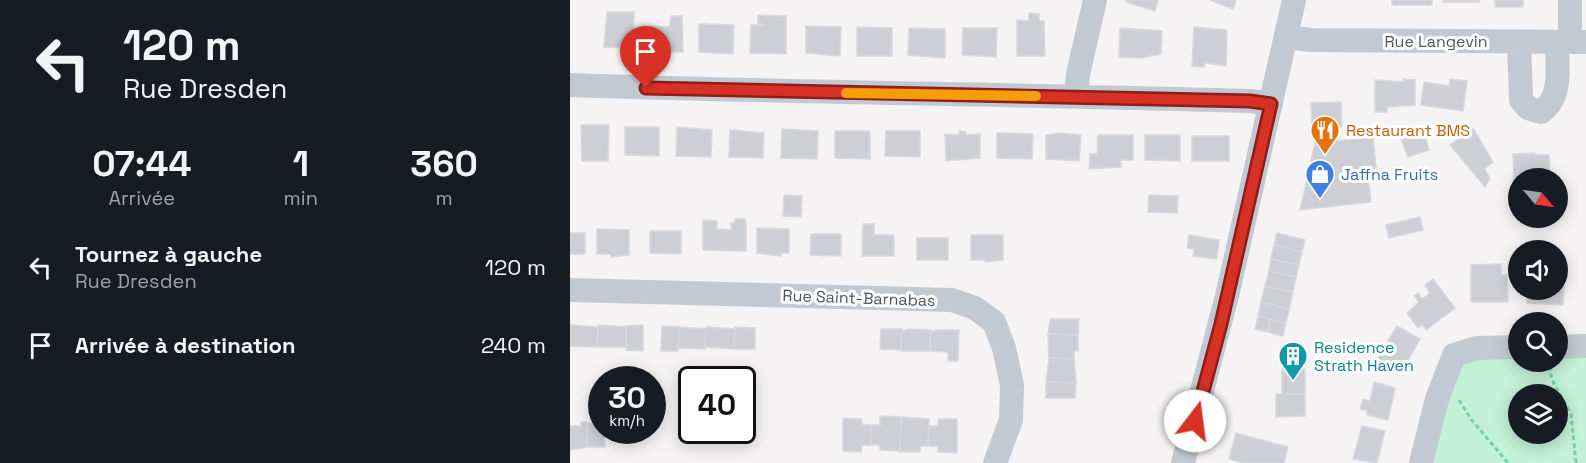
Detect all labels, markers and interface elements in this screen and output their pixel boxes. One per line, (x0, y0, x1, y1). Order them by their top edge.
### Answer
text: 120 m (123, 19, 241, 72)
icon: left (24, 24, 102, 102)
pin (620, 26, 671, 88)
street label: Rue Langevin (1385, 31, 1488, 52)
icon: arrive (629, 35, 662, 68)
text: Rue Dresden (123, 71, 287, 106)
restaurant icon: Restaurant BMS (1309, 114, 1341, 156)
place label: Restaurant BMS (1346, 120, 1470, 141)
text: 07:44 (92, 141, 191, 187)
text: 1 (293, 141, 309, 187)
text: 360 (410, 141, 478, 187)
shop icon: Jaffna Fruits (1304, 158, 1336, 200)
place label: Jaffna Fruits (1341, 164, 1438, 185)
north arrow (1508, 168, 1568, 228)
map controls (1508, 168, 1568, 444)
text: Arrivée (108, 185, 175, 211)
text: min (284, 185, 318, 211)
text: m (435, 185, 453, 211)
text: Tournez à gauche (75, 240, 262, 268)
button: sound (1508, 240, 1568, 300)
icon: left (24, 251, 57, 284)
text: 120 m (485, 253, 546, 281)
text: Rue Dresden (75, 268, 197, 294)
street label: Rue Saint-Barnabas (782, 285, 936, 311)
button: search (1508, 312, 1568, 372)
icon: arrive (24, 329, 57, 362)
text: Arrivée à destination (75, 331, 296, 359)
text: 240 m (481, 331, 546, 359)
place label: Residence Strath Haven (1314, 337, 1414, 376)
building icon: Residence Strath Haven (1277, 340, 1309, 382)
speed limit sign: 40 (678, 366, 756, 444)
text: 30 (608, 378, 646, 417)
button: layers (1508, 384, 1568, 444)
position arrow (1163, 389, 1227, 453)
text: km/h (609, 411, 645, 430)

